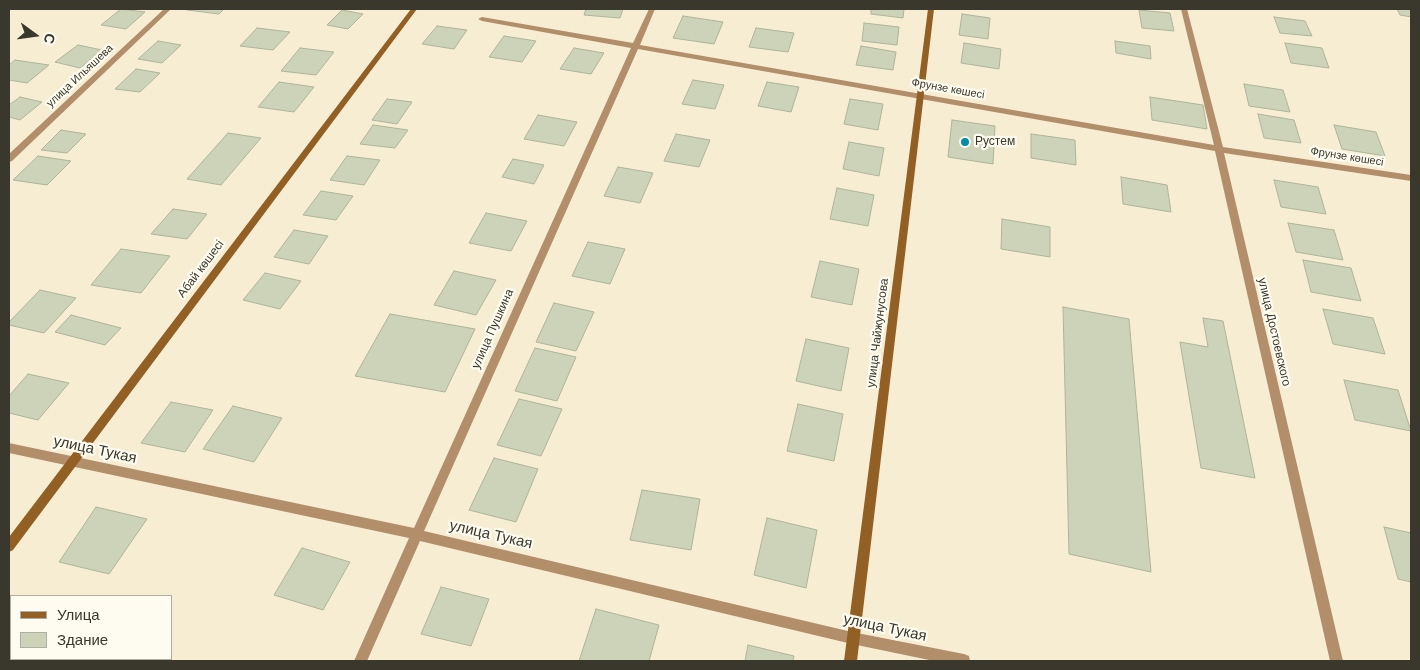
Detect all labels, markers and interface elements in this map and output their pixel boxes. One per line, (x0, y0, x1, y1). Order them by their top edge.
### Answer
north arrow (10, 10, 60, 60)
text: С (41, 32, 59, 45)
street label: улица Ильяшева (44, 42, 116, 110)
street label: Фрунзе көшесі (910, 76, 986, 102)
place label: Рустем (975, 135, 1015, 149)
marker: Рустем (959, 136, 971, 148)
street label: Фрунзе көшесі (1310, 145, 1384, 169)
street label: Абай көшесі (175, 237, 227, 301)
street label: улица Достоевского (1254, 276, 1294, 388)
street label: улица Чайжунусова (864, 277, 892, 389)
street label: улица Пушкина (469, 287, 517, 371)
street label: улица Тукая (52, 432, 138, 468)
street label: улица Тукая (448, 517, 534, 553)
legend (10, 595, 172, 660)
text: Улица (57, 606, 100, 623)
street label: улица Тукая (842, 610, 928, 646)
text: Здание (57, 631, 108, 648)

